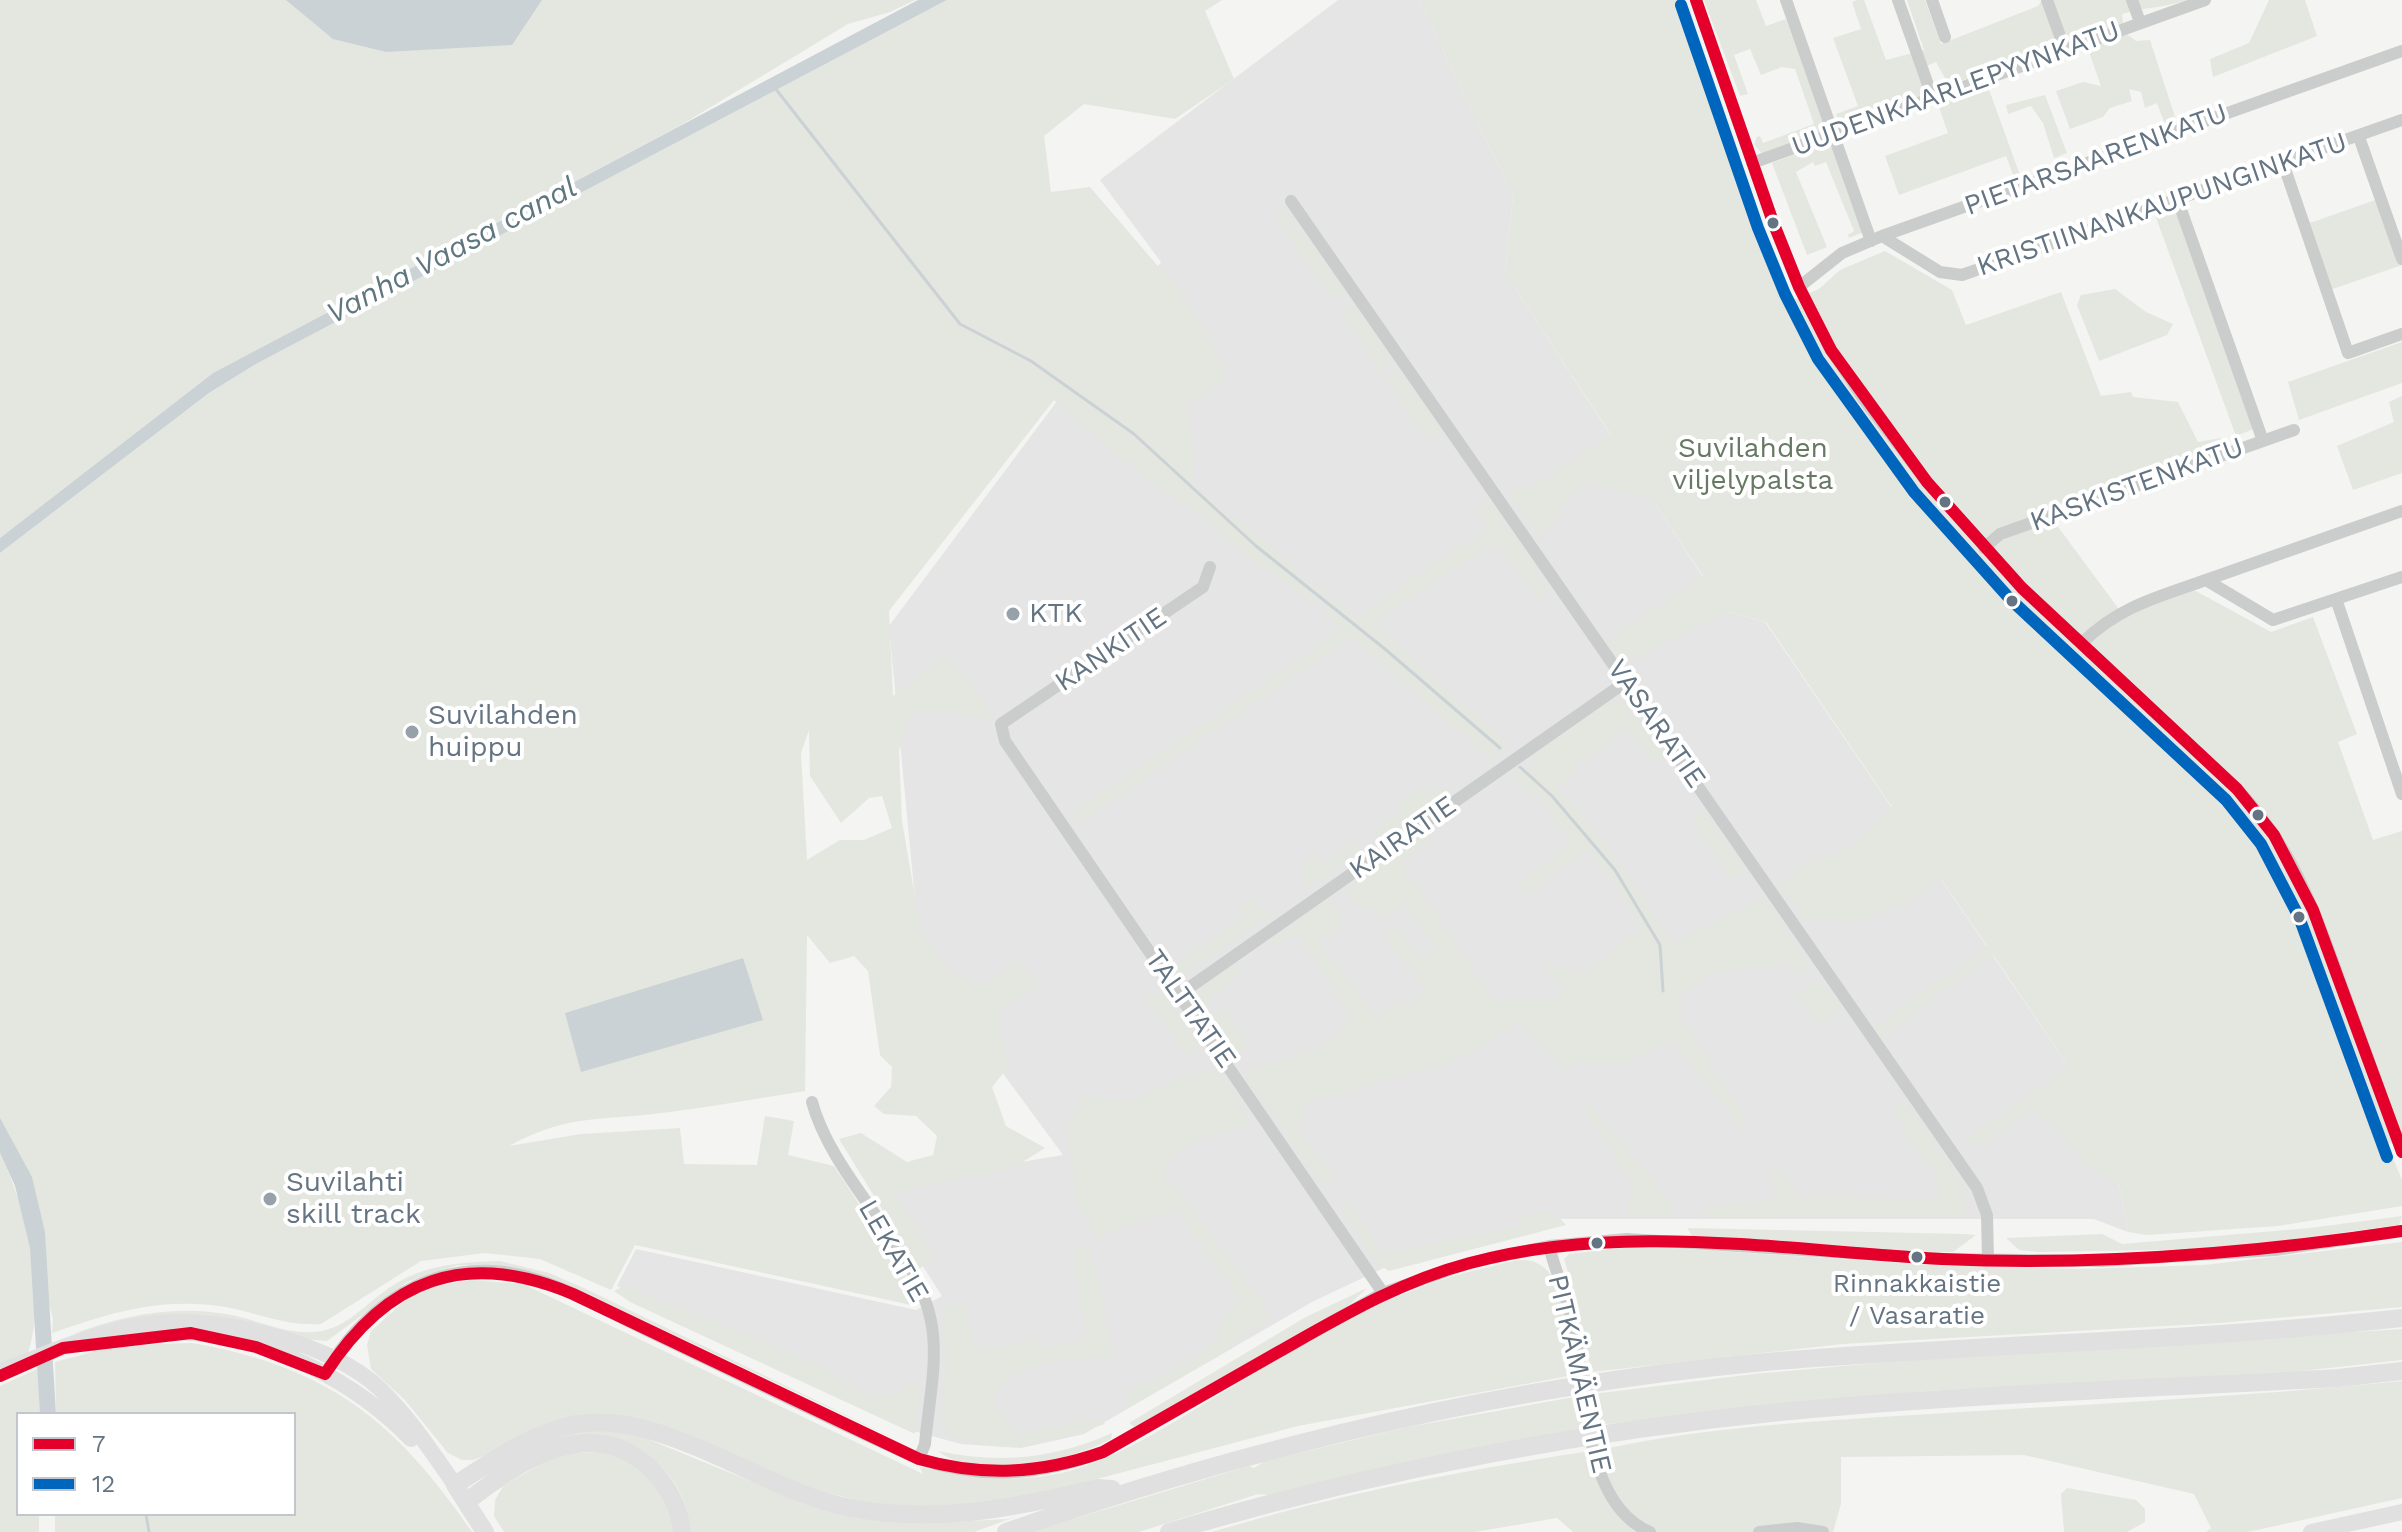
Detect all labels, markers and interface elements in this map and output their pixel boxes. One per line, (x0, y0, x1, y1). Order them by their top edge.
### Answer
street label: UUDENKAARLEPYYNKATU (1787, 14, 2125, 164)
street label: PIETARSAARENKATU (1960, 97, 2232, 223)
street label: KRISTIINANKAUPUNGINKATU (1973, 126, 2351, 284)
water label: Vanha Vaasa canal (321, 170, 583, 332)
unlabelled marker (1765, 215, 1781, 231)
street label: KASKISTENKATU (2026, 431, 2248, 539)
park label: Suvilahden viljelypalsta (1673, 432, 1833, 498)
unlabelled marker (1937, 494, 1953, 510)
unlabelled marker (2004, 593, 2020, 609)
place label: KTK (1029, 597, 1083, 631)
street label: KANKITIE (1049, 601, 1173, 699)
marker: KTK (1004, 605, 1022, 623)
street label: VASARATIE (1600, 654, 1712, 794)
place label: Suvilahden huippu (428, 699, 578, 765)
marker: Suvilahden huippu (403, 723, 421, 741)
street label: KAIRATIE (1343, 789, 1463, 887)
unlabelled marker (2250, 807, 2266, 823)
unlabelled marker (2291, 909, 2307, 925)
street label: TALTTATIE (1137, 944, 1243, 1074)
place label: Suvilahti skill track (286, 1166, 421, 1232)
marker: Suvilahti skill track (261, 1190, 279, 1208)
street label: LEKATIE (850, 1194, 936, 1308)
unlabelled marker (1589, 1235, 1605, 1251)
marker: Rinnakkaistie / Vasaratie (1909, 1249, 1925, 1265)
place label: Rinnakkaistie / Vasaratie (1833, 1268, 2001, 1330)
street label: PITKÄMÄENTIE (1540, 1271, 1618, 1477)
legend (16, 1412, 296, 1516)
text: 7 (92, 1430, 105, 1458)
text: 12 (92, 1470, 115, 1498)

